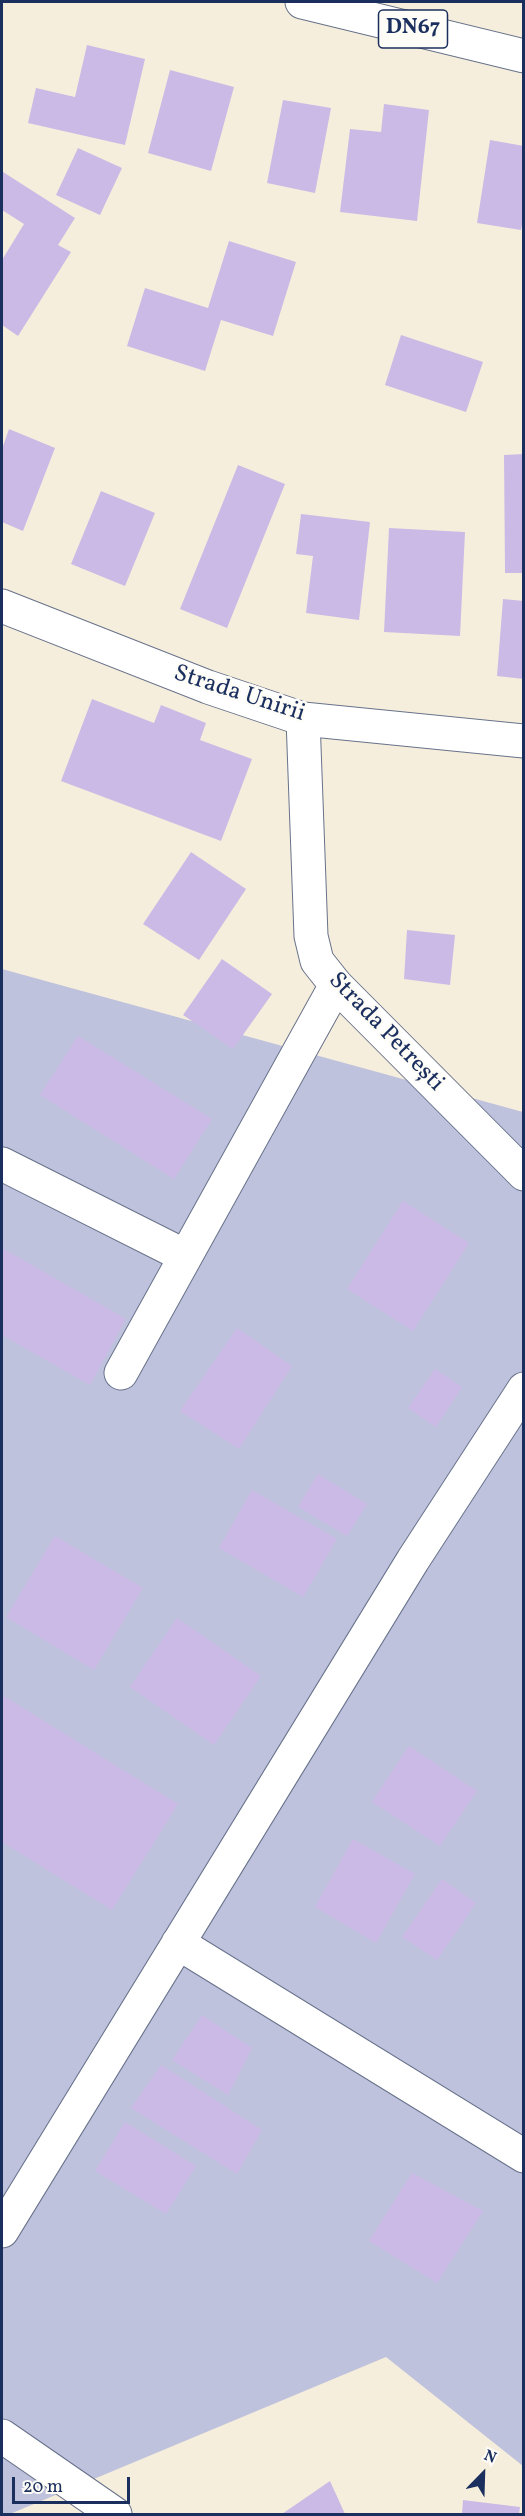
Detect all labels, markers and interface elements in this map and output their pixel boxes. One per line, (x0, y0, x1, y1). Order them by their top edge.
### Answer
road number: DN67 (378, 10, 448, 48)
street label: Strada Unirii (170, 660, 308, 730)
street label: Strada Petrești (321, 967, 449, 1099)
north arrow (453, 2444, 513, 2504)
text: N (480, 2445, 500, 2470)
scale bar (15, 2465, 134, 2503)
text: 20 m (23, 2475, 63, 2500)

